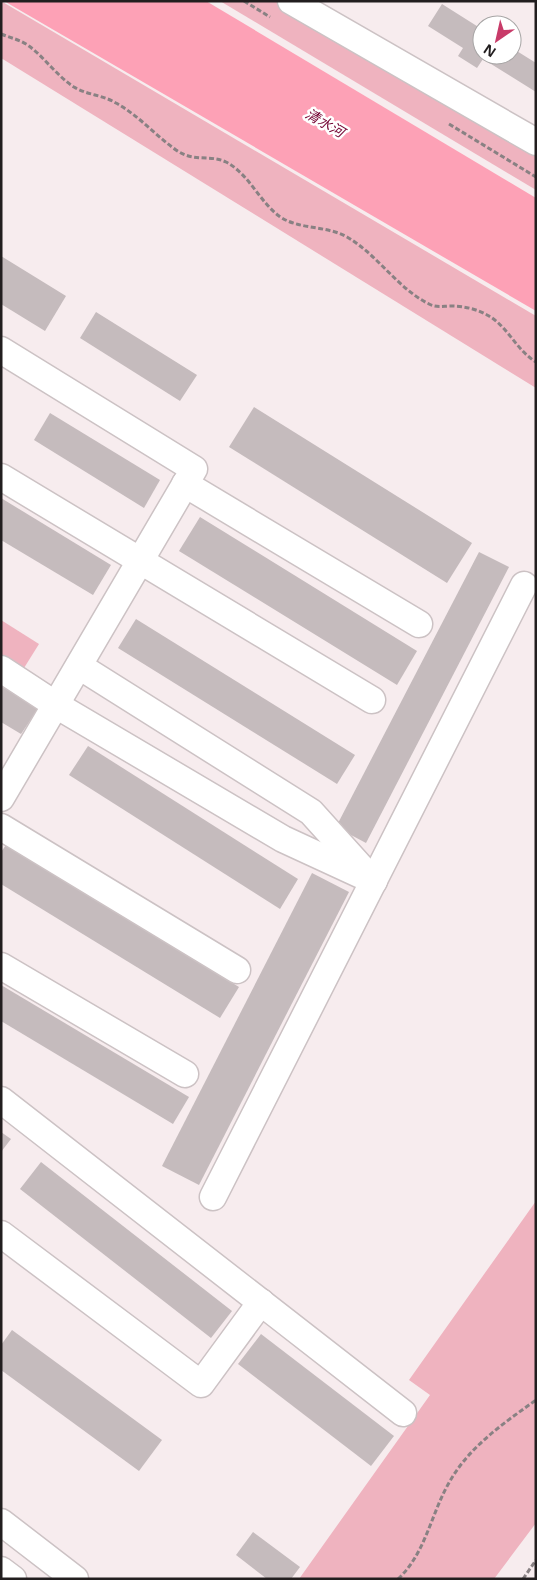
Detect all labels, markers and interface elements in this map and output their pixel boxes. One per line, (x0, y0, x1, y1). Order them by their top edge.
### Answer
north arrow (472, 15, 522, 65)
text: N (479, 40, 499, 62)
water label: 清水河 (302, 104, 351, 143)

